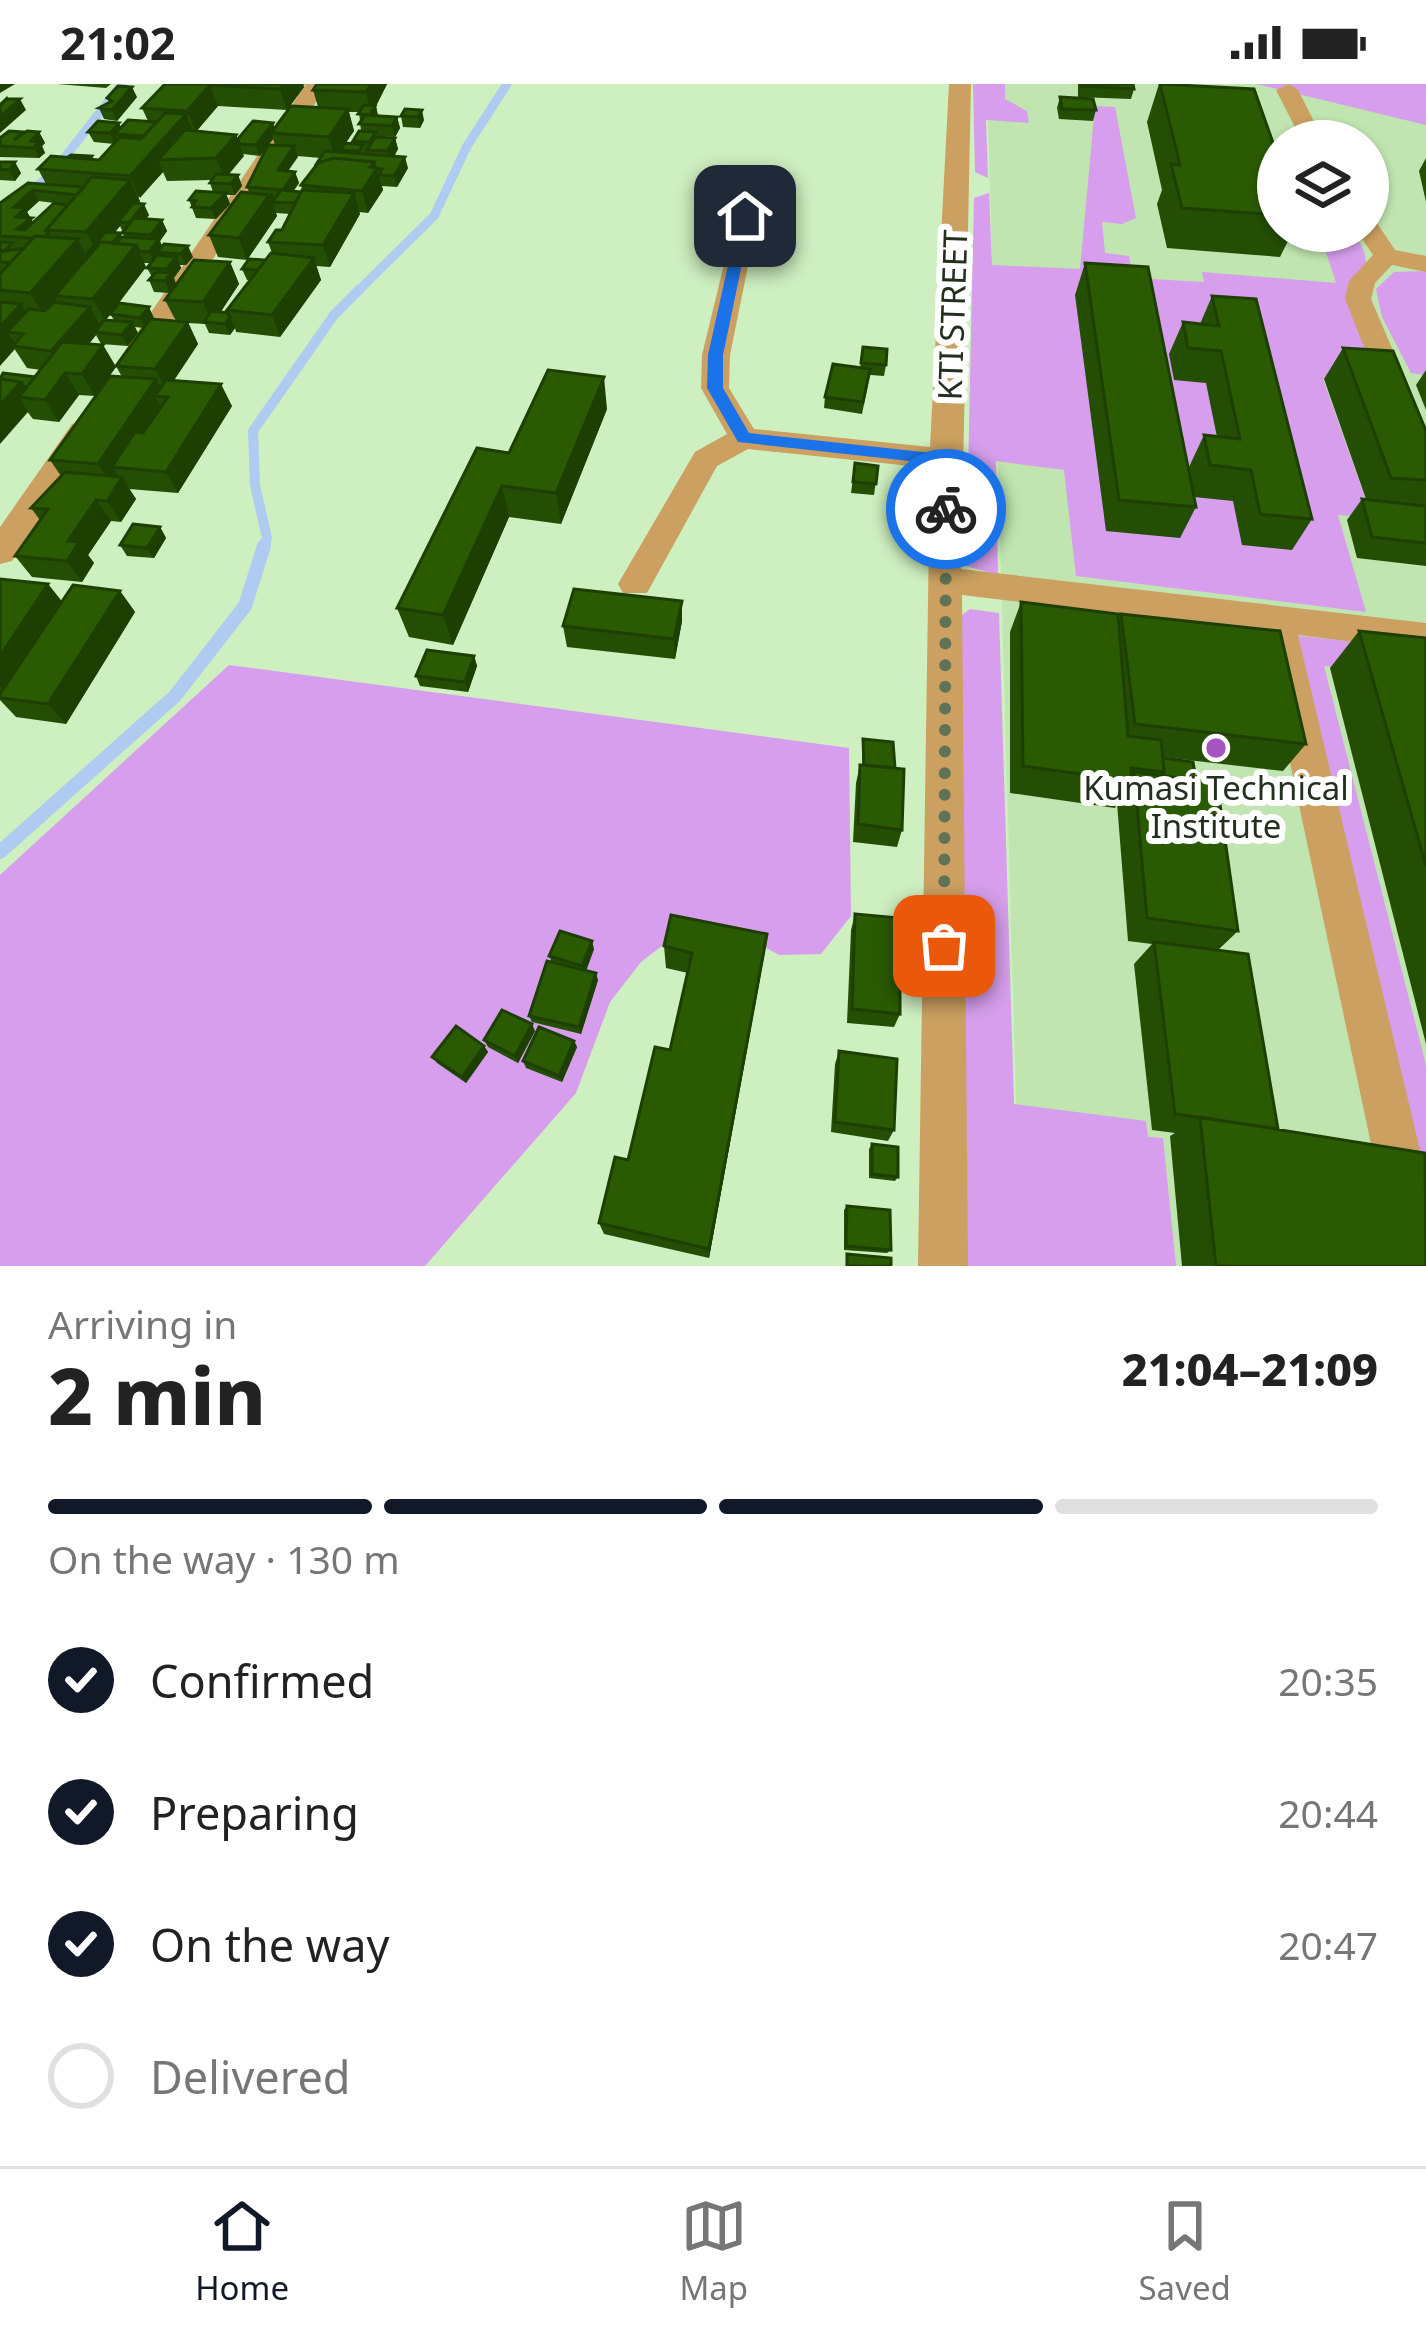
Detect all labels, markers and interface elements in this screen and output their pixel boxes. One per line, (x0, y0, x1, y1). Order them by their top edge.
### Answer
text: 21:02 (60, 12, 176, 73)
map controls (1257, 120, 1389, 252)
button: layers (1257, 120, 1389, 252)
pin (694, 165, 796, 267)
icon: home (712, 183, 778, 249)
street label: KTI STREET (927, 229, 977, 401)
courier (886, 449, 1006, 569)
icon: bike (913, 476, 979, 542)
marker: Kumasi Technical Institute (1203, 735, 1229, 761)
place label: Kumasi Technical Institute (1083, 765, 1349, 848)
pin (893, 895, 995, 997)
icon: bag (911, 913, 977, 979)
text: Arriving in (48, 1297, 237, 1350)
text: 21:04–21:09 (1122, 1338, 1378, 1399)
text: 2 min (48, 1342, 266, 1448)
text: On the way · 130 m (48, 1532, 400, 1585)
icon: check (48, 1647, 114, 1713)
text: Confirmed (150, 1650, 374, 1711)
text: 20:35 (1278, 1654, 1378, 1707)
icon: check (48, 1779, 114, 1845)
text: Preparing (150, 1782, 359, 1843)
text: 20:44 (1278, 1786, 1378, 1839)
icon: check (48, 1911, 114, 1977)
text: On the way (150, 1914, 389, 1975)
text: 20:47 (1278, 1918, 1378, 1971)
text: Delivered (150, 2046, 350, 2107)
tab: Home (195, 2193, 289, 2310)
tab: Map (679, 2193, 748, 2310)
tab: Saved (1139, 2193, 1231, 2310)

